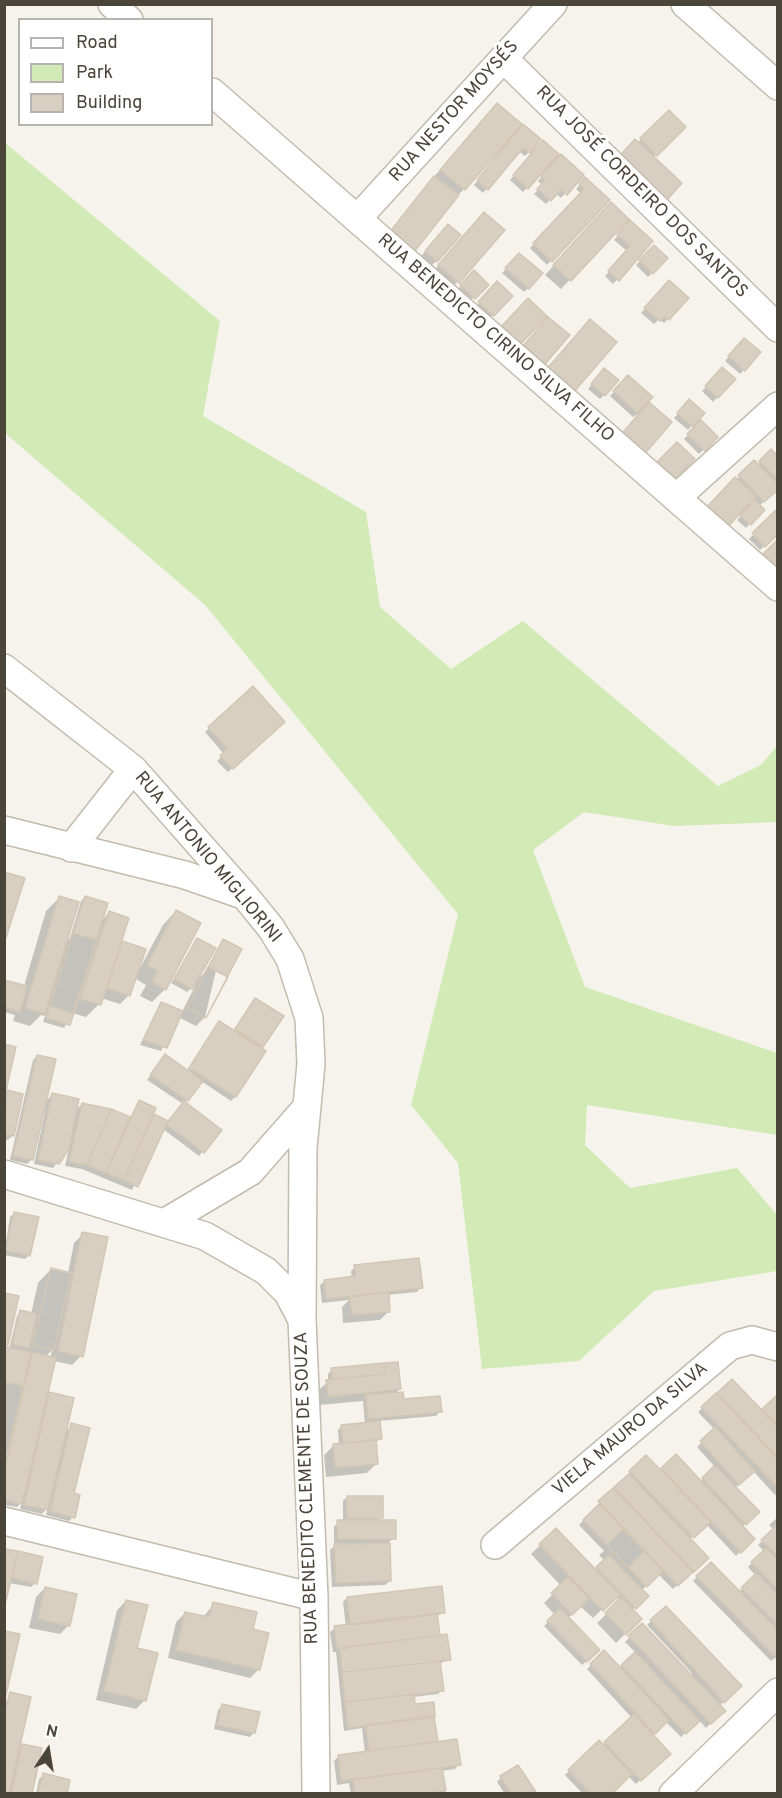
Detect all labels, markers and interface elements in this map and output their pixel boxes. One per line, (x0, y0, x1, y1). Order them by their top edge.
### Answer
legend (18, 18, 213, 126)
text: Road (76, 32, 118, 55)
street label: RUA NESTOR MOYSÉS (386, 37, 524, 187)
text: Park (76, 62, 113, 85)
street label: RUA JOSÉ CORDEIRO DOS SANTOS (530, 82, 752, 304)
text: Building (76, 92, 142, 115)
street label: RUA BENEDICTO CIRINO SILVA FILHO (372, 230, 618, 448)
street label: RUA ANTONIO MIGLIORINI (129, 768, 285, 948)
street label: RUA BENEDITO CLEMENTE DE SOUZA (292, 1331, 324, 1645)
street label: VIELA MAURO DA SILVA (549, 1359, 713, 1501)
north arrow (18, 1720, 78, 1780)
text: N (44, 1721, 59, 1743)

